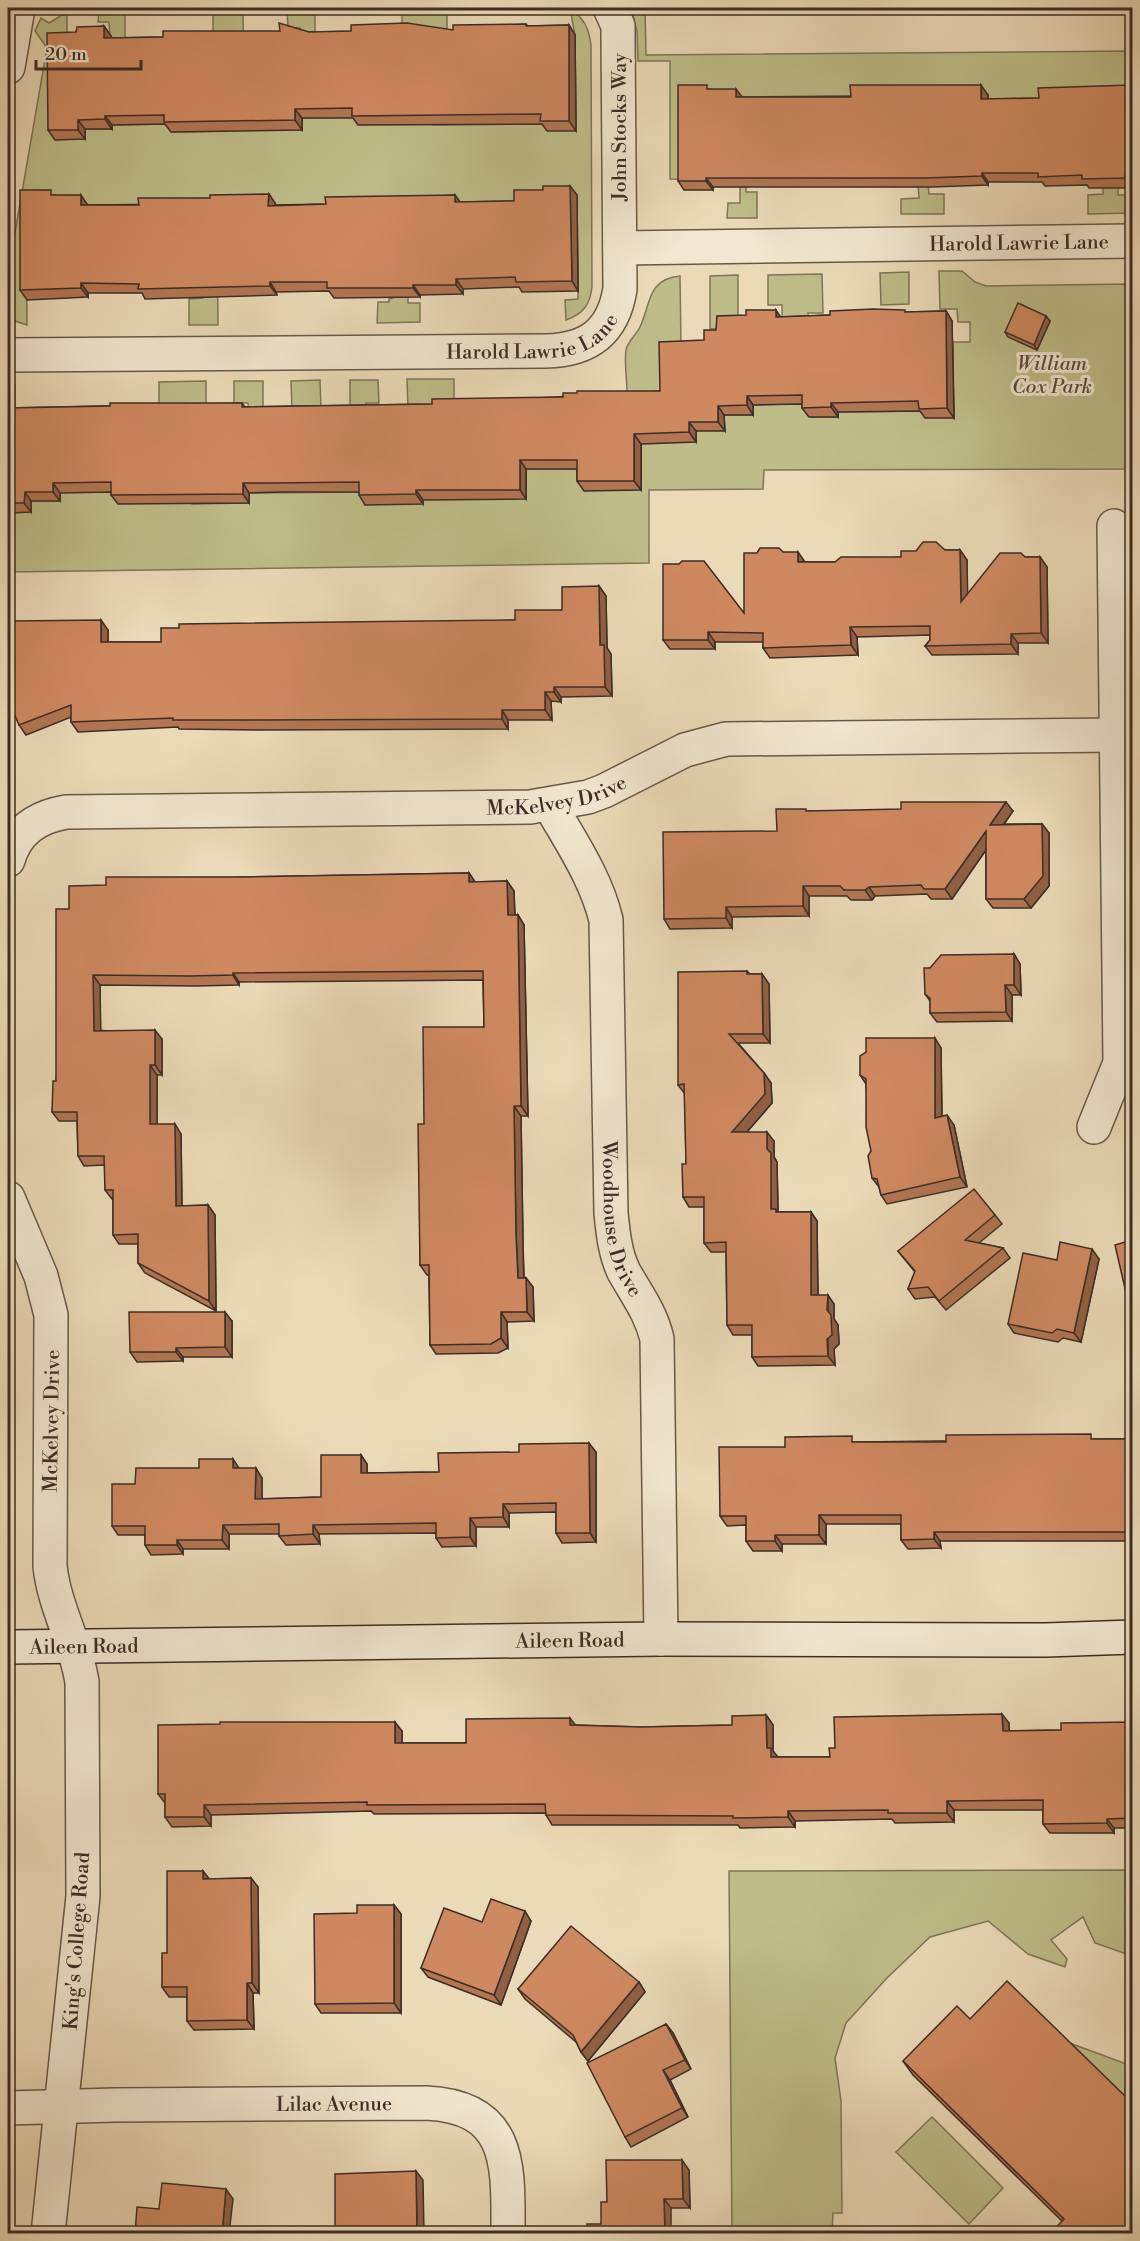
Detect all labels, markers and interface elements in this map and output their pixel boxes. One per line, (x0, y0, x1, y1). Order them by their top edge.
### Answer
scale bar (36, 33, 141, 71)
text: 20 m (45, 43, 87, 66)
street label: John Stocks Way (608, 53, 633, 202)
street label: Harold Lawrie Lane (929, 230, 1109, 258)
street label: Harold Lawrie Lane (446, 310, 625, 366)
park label: William Cox Park (1012, 352, 1092, 400)
street label: McKelvey Drive (486, 771, 631, 821)
street label: Woodhouse Drive (596, 1140, 647, 1302)
street label: McKelvey Drive (39, 1349, 66, 1493)
street label: Aileen Road (514, 1628, 625, 1655)
street label: Aileen Road (28, 1634, 139, 1661)
street label: King's College Road (59, 1851, 96, 2031)
street label: Lilac Avenue (276, 2092, 392, 2118)

